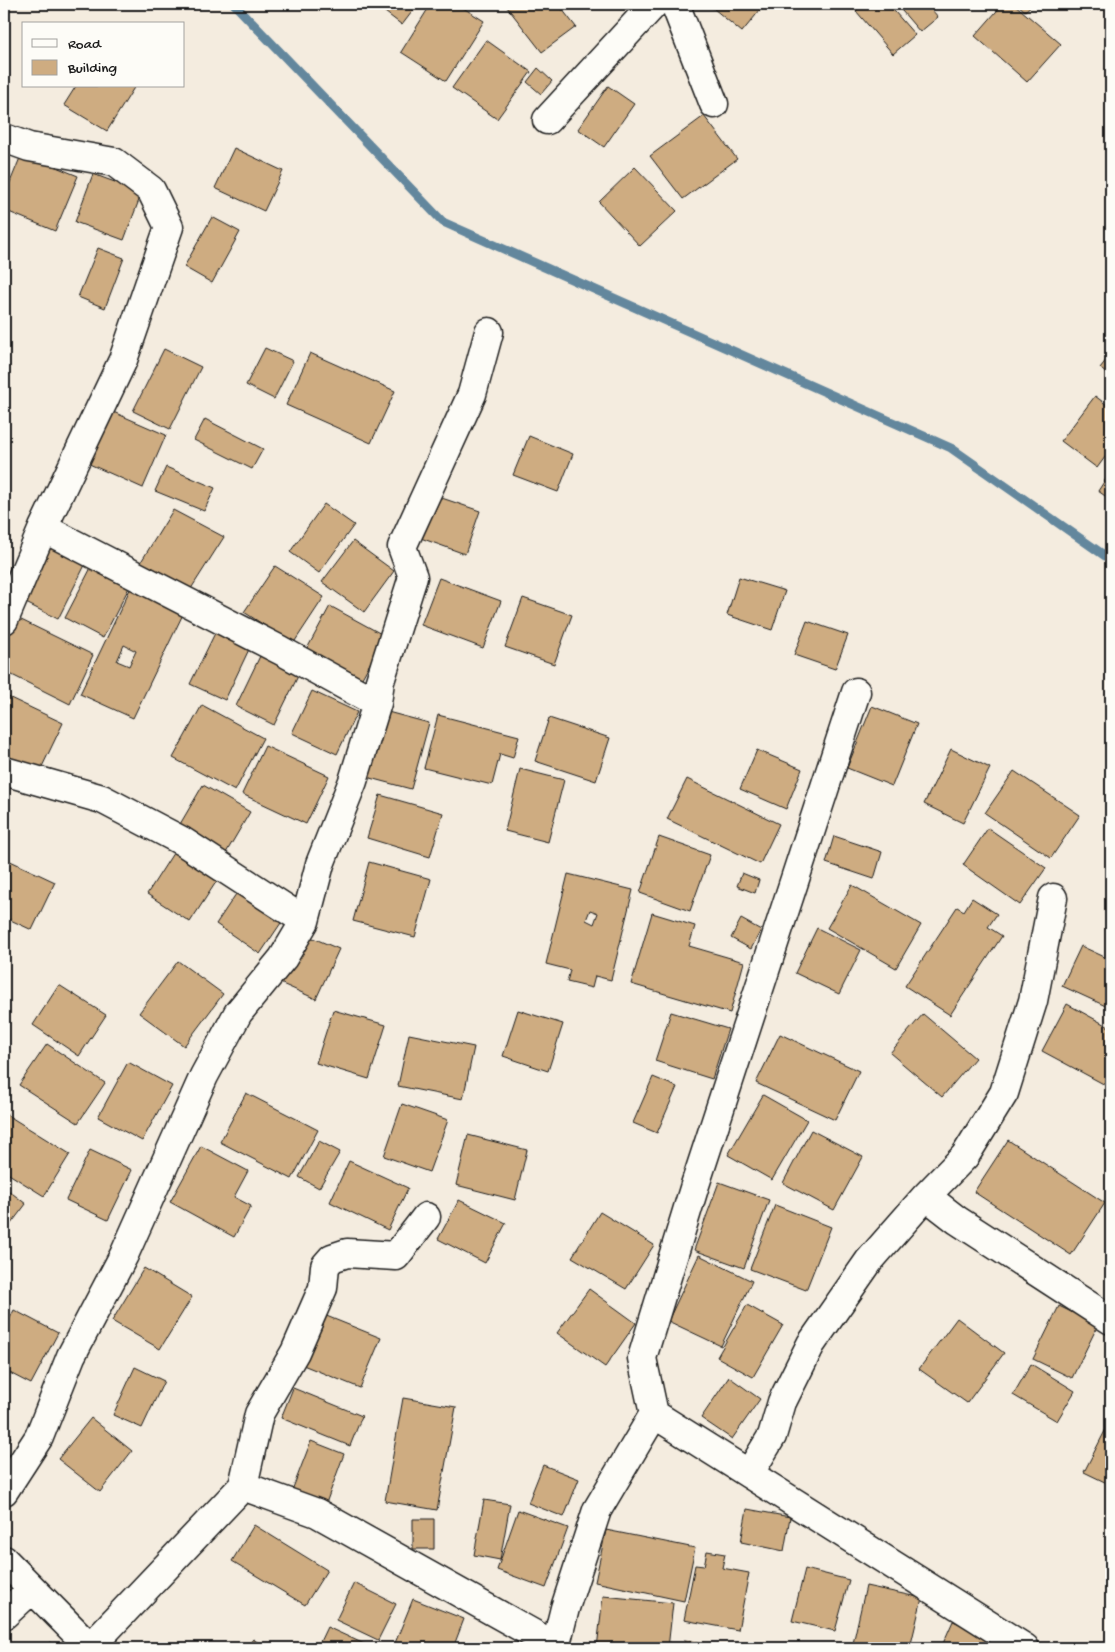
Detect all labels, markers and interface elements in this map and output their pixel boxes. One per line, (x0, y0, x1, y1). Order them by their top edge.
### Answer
legend (22, 22, 185, 88)
text: Road (68, 36, 102, 54)
text: Building (67, 60, 117, 78)

